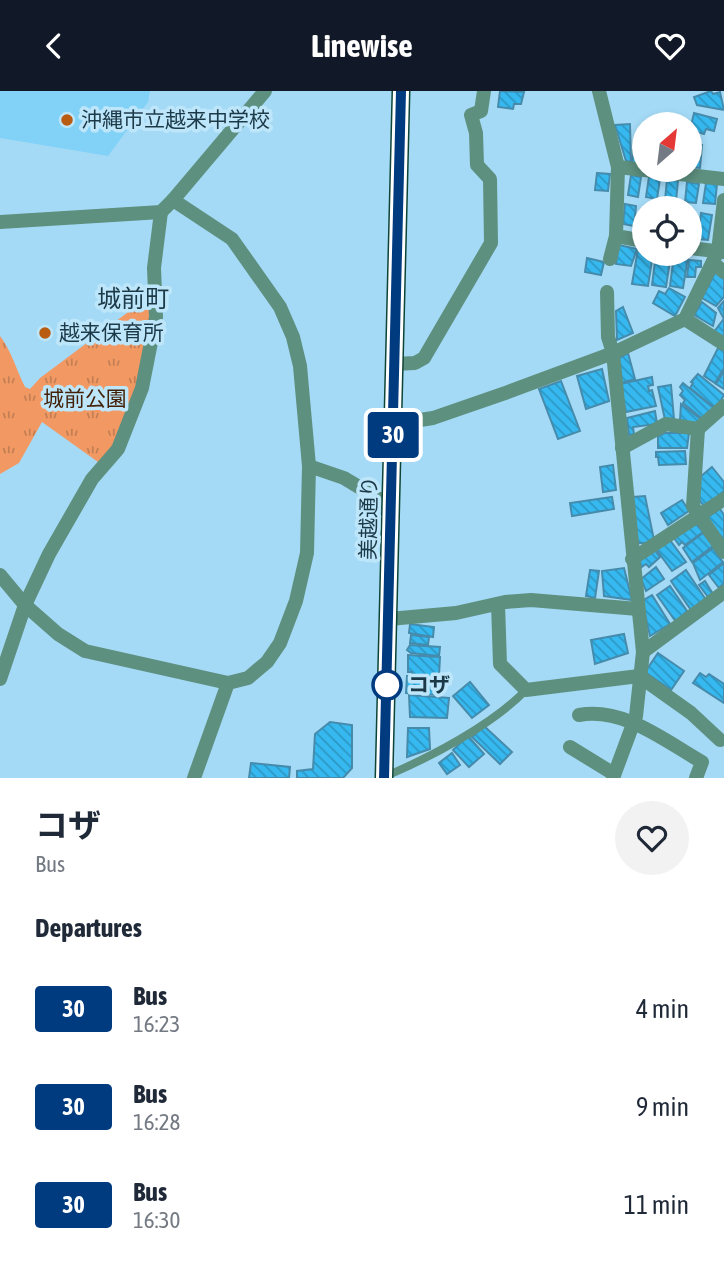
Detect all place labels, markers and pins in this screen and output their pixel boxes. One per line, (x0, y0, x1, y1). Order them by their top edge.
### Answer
place label: 沖縄市立越来中学校 (81, 107, 270, 131)
marker: 沖縄市立越来中学校 (59, 112, 75, 128)
place label: 越来保育所 (59, 320, 164, 344)
marker: 越来保育所 (37, 325, 53, 341)
marker: コザ (372, 670, 402, 700)
place label: コザ (408, 672, 450, 696)

